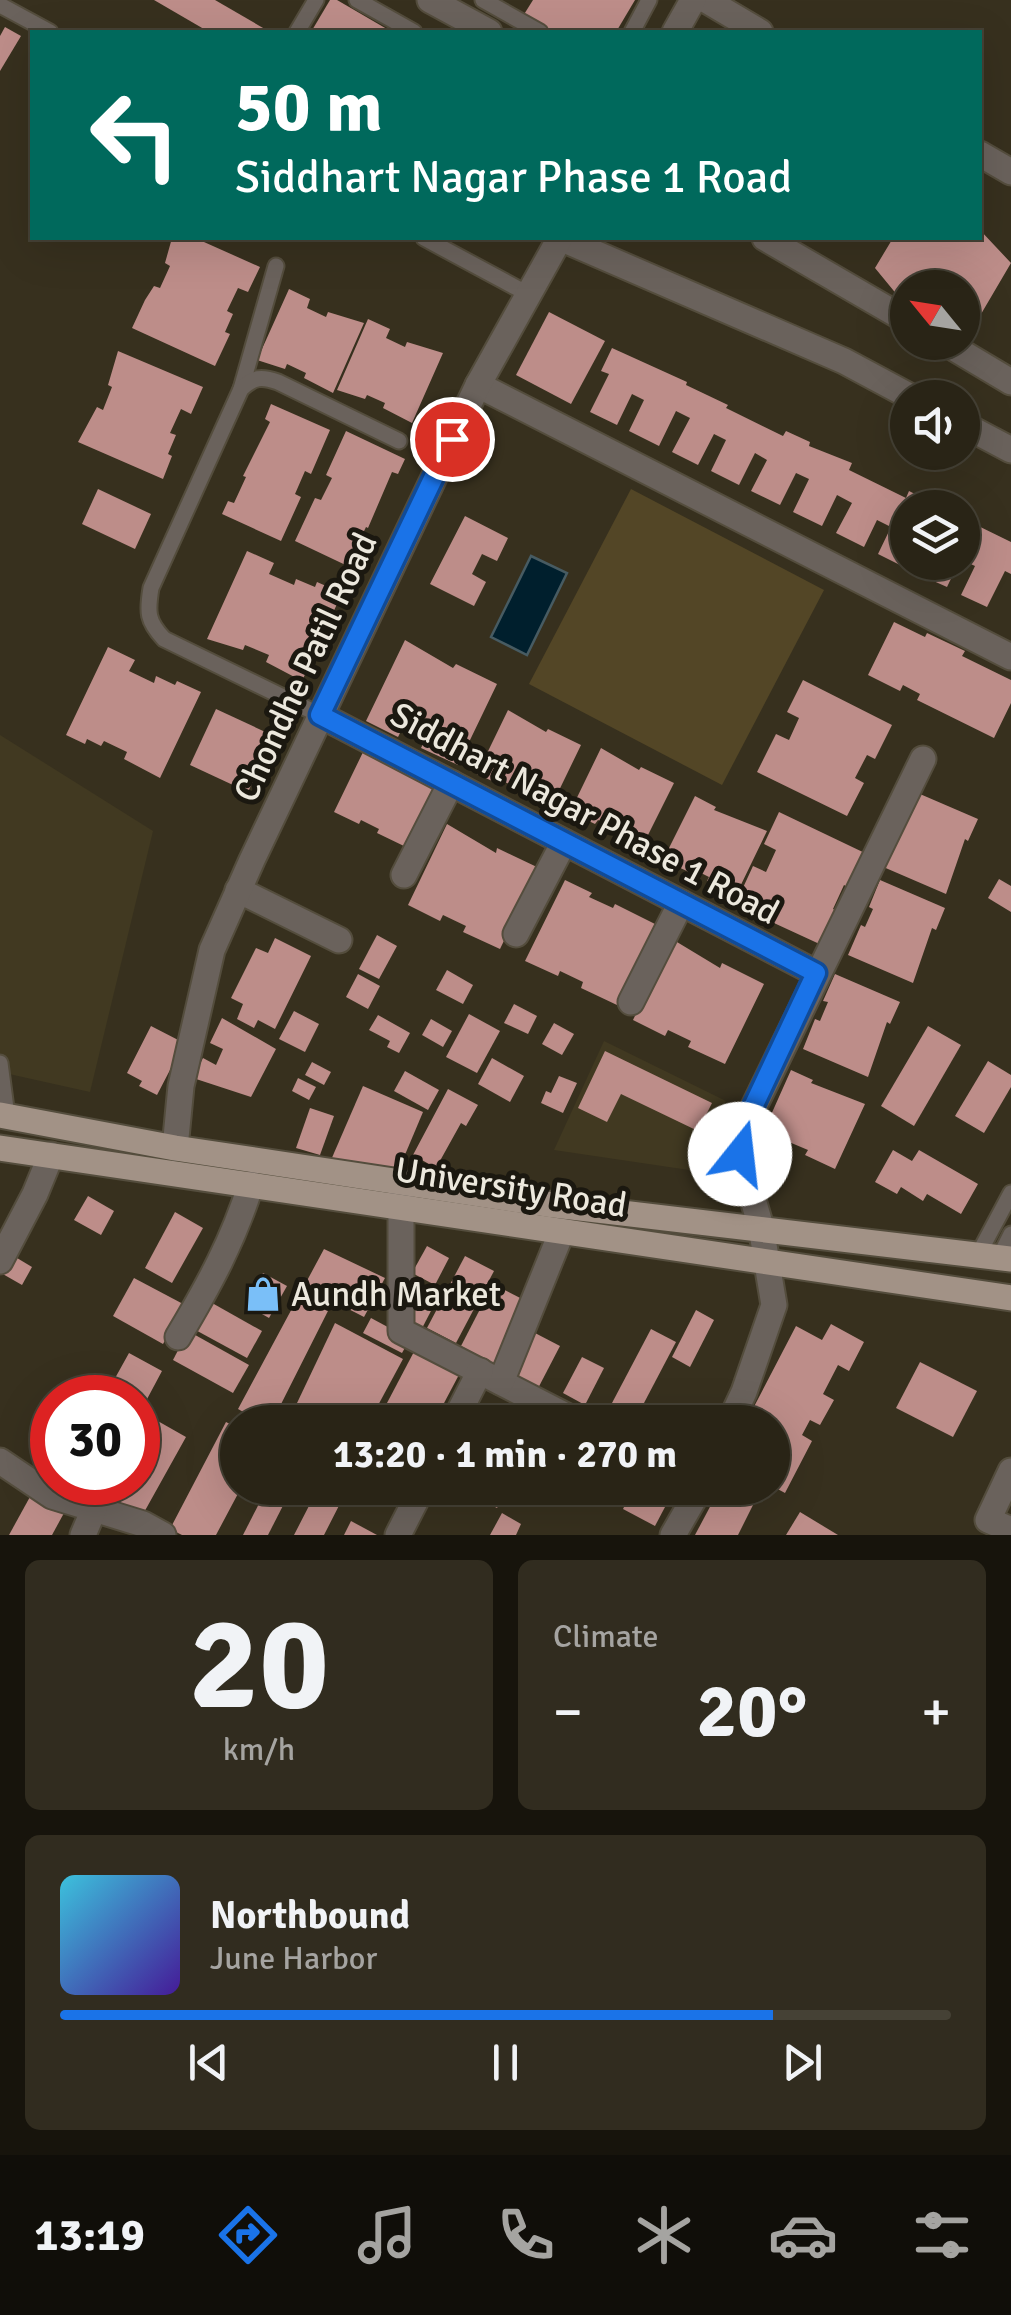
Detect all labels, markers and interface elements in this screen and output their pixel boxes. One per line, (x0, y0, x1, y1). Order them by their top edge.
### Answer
text: 50 m (235, 64, 383, 150)
icon: left (70, 70, 200, 200)
text: Siddhart Nagar Phase 1 Road (235, 150, 792, 205)
north arrow (890, 270, 980, 360)
map controls (890, 270, 980, 580)
button: sound (890, 380, 980, 470)
pin (410, 397, 495, 482)
icon: arrive (425, 412, 480, 467)
button: layers (890, 490, 980, 580)
street label: Chondhe Patil Road (224, 526, 387, 808)
street label: Siddhart Nagar Phase 1 Road (383, 693, 786, 934)
position arrow (688, 1102, 792, 1206)
street label: University Road (392, 1148, 630, 1227)
place label: Aundh Market (291, 1273, 501, 1316)
shop icon: Aundh Market (244, 1275, 282, 1313)
speed limit sign: 30 (30, 1375, 160, 1505)
text: 13:20 · 1 min · 270 m (333, 1431, 677, 1478)
text: 20 (189, 1585, 329, 1745)
text: Climate (553, 1617, 659, 1656)
text: 20° (697, 1665, 808, 1758)
text: − (553, 1678, 583, 1746)
text: + (921, 1678, 951, 1746)
text: km/h (223, 1730, 295, 1769)
text: Northbound (210, 1892, 410, 1939)
text: June Harbor (210, 1939, 377, 1978)
icon: previous (181, 2035, 236, 2090)
icon: pause (478, 2035, 533, 2090)
icon: next (775, 2035, 830, 2090)
icon: directions (213, 2200, 283, 2270)
icon: music (352, 2200, 422, 2270)
icon: phone (491, 2200, 561, 2270)
icon: climate (629, 2200, 699, 2270)
icon: car (768, 2200, 838, 2270)
icon: filters (907, 2200, 977, 2270)
text: 13:19 (34, 2208, 145, 2263)

